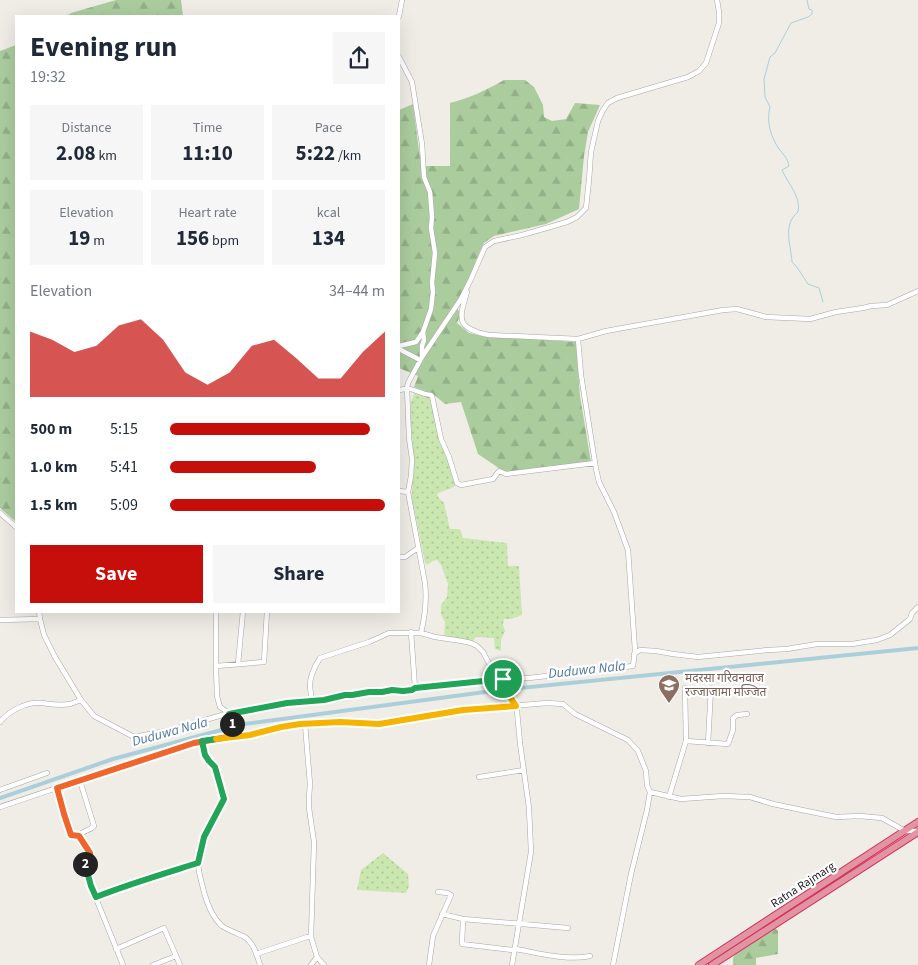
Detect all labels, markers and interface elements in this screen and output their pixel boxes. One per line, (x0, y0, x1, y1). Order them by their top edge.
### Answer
text: Evening run (30, 27, 177, 67)
button: share (333, 32, 385, 84)
text: 19:32 (30, 66, 66, 88)
text: Distance (62, 118, 111, 138)
text: Time (193, 118, 222, 138)
text: Pace (315, 118, 342, 138)
text: 2.08 (56, 138, 96, 168)
text: 11:10 (182, 138, 233, 168)
text: 5:22 (296, 138, 335, 168)
text: km (96, 146, 117, 166)
text: /km (335, 146, 361, 166)
text: Elevation (59, 203, 114, 223)
text: Heart rate (178, 203, 237, 223)
text: kcal (317, 203, 340, 223)
text: 19 (68, 223, 90, 253)
text: 156 (176, 223, 209, 253)
text: 134 (312, 223, 345, 253)
text: m (90, 231, 105, 251)
text: bpm (209, 231, 239, 251)
text: Elevation (30, 280, 92, 302)
text: 34–44 m (329, 280, 385, 302)
text: 500 m (30, 418, 72, 440)
text: 5:15 (110, 418, 138, 440)
text: 1.0 km (30, 456, 77, 478)
text: 5:41 (110, 456, 138, 478)
text: 1.5 km (30, 494, 77, 516)
text: 5:09 (110, 494, 138, 516)
button: Save (30, 545, 203, 603)
button: Share (213, 545, 385, 603)
water label: Duduwa Nala (547, 656, 627, 684)
pin (482, 658, 524, 700)
icon: arrive (489, 665, 517, 693)
place label: मदरसा गरिवनवाज रज्जाजामा मज्जित (685, 670, 768, 701)
school or university icon: मदरसा गरिवनवाज रज्जाजामा मज्जित (657, 673, 681, 704)
water label: Duduwa Nala (130, 712, 211, 752)
pin: 1 (220, 712, 244, 736)
text: 1 (229, 714, 236, 734)
pin: 2 (72, 852, 98, 876)
text: 2 (82, 854, 89, 874)
street label: Ratna Rajmarg (767, 858, 839, 912)

